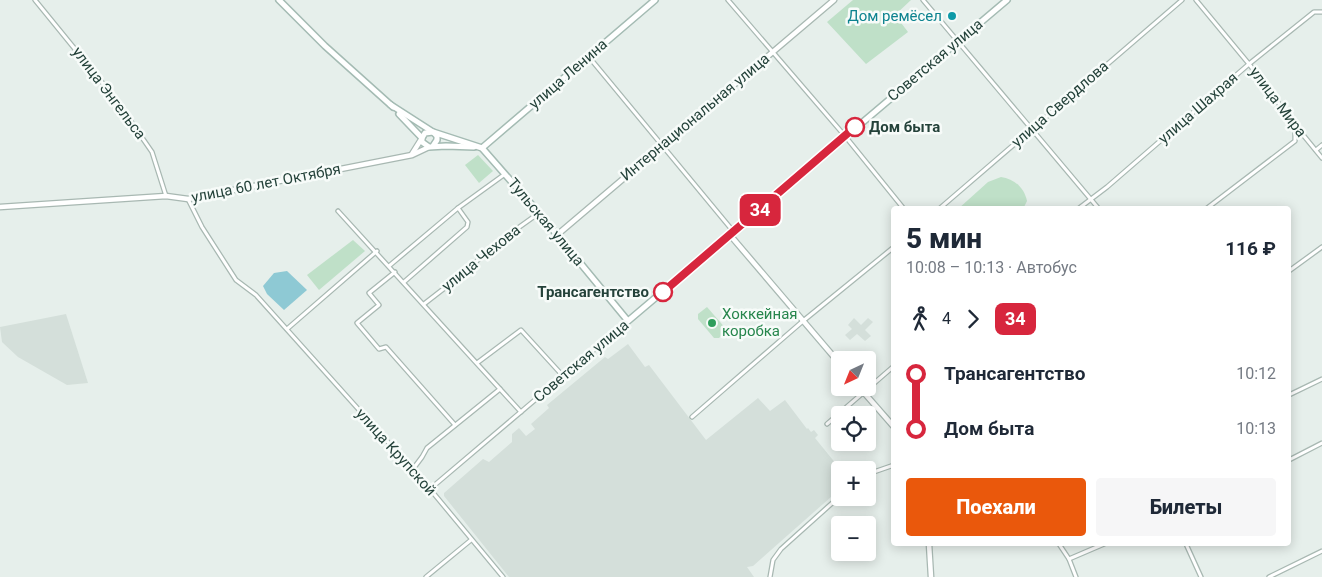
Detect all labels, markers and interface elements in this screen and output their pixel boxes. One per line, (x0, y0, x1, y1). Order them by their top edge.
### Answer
place label: Дом ремёсел (847, 7, 942, 25)
marker: Дом ремёсел (946, 10, 958, 22)
street label: Советская улица (884, 15, 986, 105)
street label: улица Ленина (525, 35, 611, 113)
street label: улица Энгельса (69, 43, 149, 143)
street label: Интернациональная улица (617, 49, 773, 185)
street label: улица Свердлова (1008, 57, 1112, 151)
street label: улица Мира (1246, 63, 1310, 141)
street label: улица Шахрая (1155, 69, 1241, 147)
marker: Дом быта (845, 117, 865, 137)
place label: Дом быта (869, 118, 940, 136)
street label: улица 60 лет Октября (190, 160, 342, 206)
street label: Тульская улица (504, 174, 588, 270)
line badge: 34 (738, 194, 782, 226)
text: 34 (750, 199, 770, 220)
street label: улица Чехова (438, 221, 524, 295)
text: 5 мин (906, 222, 982, 255)
text: 116 ₽ (1225, 237, 1276, 260)
text: 10:08 – 10:13 · Автобус (906, 258, 1077, 277)
marker: Трансагентство (653, 282, 673, 302)
place label: Трансагентство (537, 283, 649, 301)
place label: Хоккейная коробка (722, 305, 798, 340)
icon: walk (906, 305, 934, 333)
icon: forward (959, 305, 987, 333)
text: 34 (1005, 308, 1026, 329)
text: 4 (942, 309, 951, 328)
street label: Советская улица (530, 316, 632, 406)
marker: Хоккейная коробка (706, 317, 718, 329)
north arrow (831, 351, 876, 396)
map controls (831, 351, 876, 561)
text: Трансагентство (944, 362, 1085, 385)
text: 10:12 (1236, 364, 1276, 383)
street label: улица Крупской (352, 405, 440, 499)
button: locate (831, 406, 876, 451)
text: Дом быта (944, 417, 1034, 440)
text: 10:13 (1236, 419, 1276, 438)
button: + (831, 461, 876, 506)
button: Поехали (906, 478, 1086, 536)
button: Билеты (1096, 478, 1276, 536)
button: − (831, 516, 876, 561)

